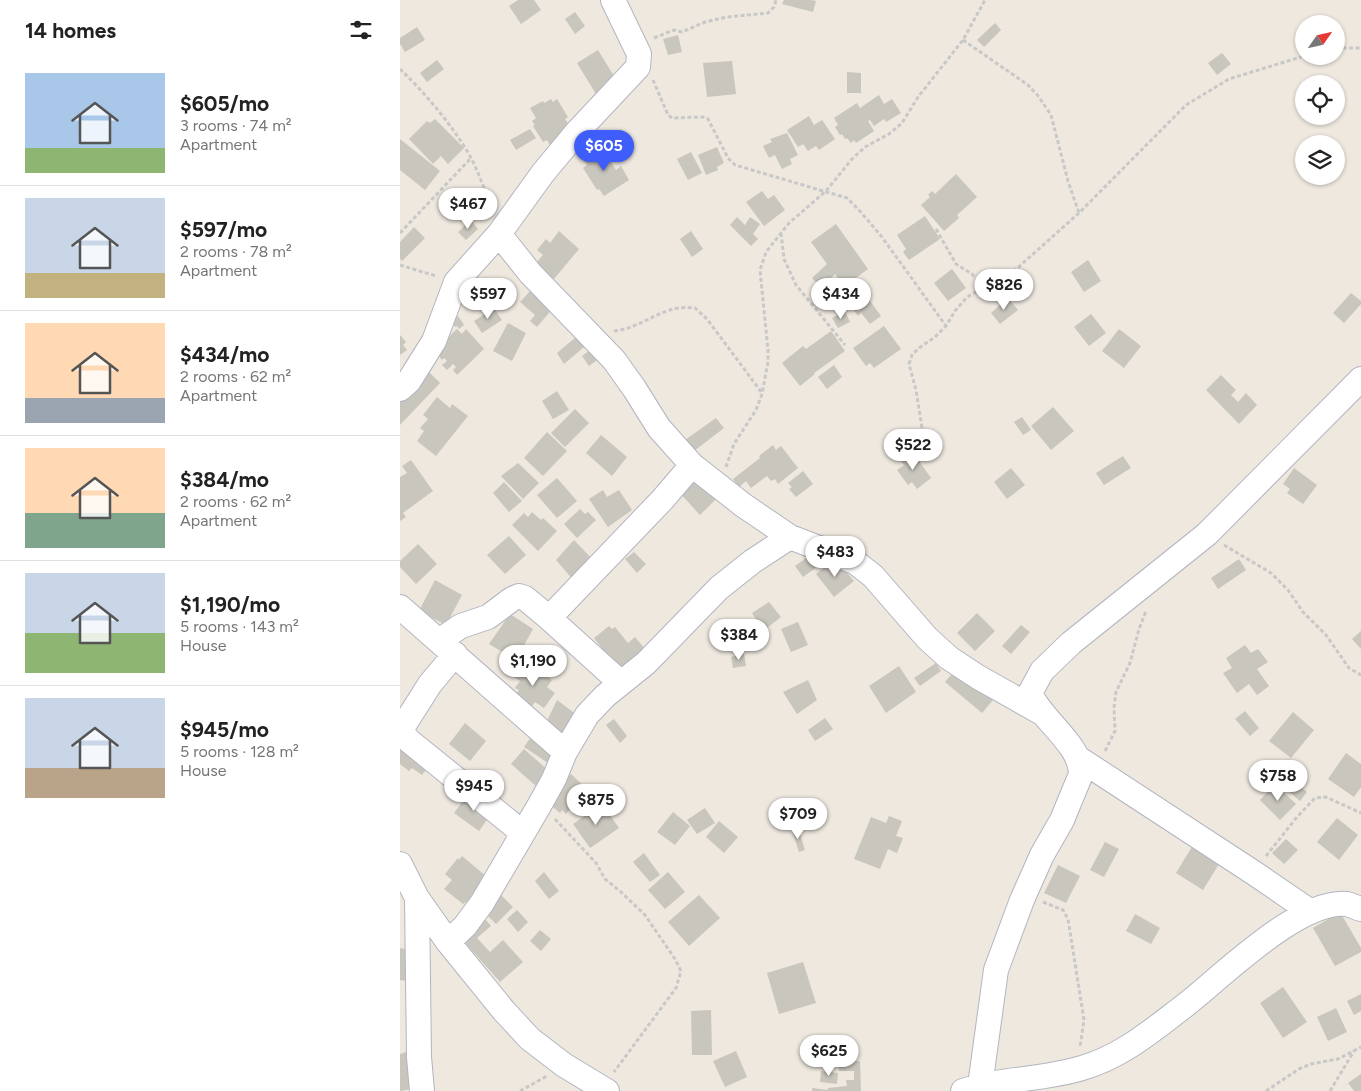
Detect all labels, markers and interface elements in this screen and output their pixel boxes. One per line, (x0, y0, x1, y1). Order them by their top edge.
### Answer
north arrow (1295, 15, 1345, 65)
map controls (1295, 15, 1345, 185)
icon: filters (347, 16, 375, 44)
text: 14 homes (25, 18, 116, 43)
button: locate (1295, 75, 1345, 125)
text: $605/mo (180, 91, 269, 116)
icon: home (65, 93, 125, 153)
text: 3 rooms · 74 m² (180, 116, 292, 135)
pin: $605 (574, 130, 634, 172)
text: Apartment (180, 135, 257, 154)
button: layers (1295, 135, 1345, 185)
text: $605 (585, 136, 623, 155)
pin: $467 (438, 188, 498, 230)
text: $467 (449, 194, 487, 213)
text: $597/mo (180, 217, 267, 242)
icon: home (65, 218, 125, 278)
text: 2 rooms · 78 m² (180, 242, 292, 261)
text: Apartment (180, 261, 257, 280)
pin: $826 (974, 268, 1034, 311)
text: $826 (985, 275, 1023, 294)
pin: $597 (458, 278, 518, 320)
pin: $434 (811, 278, 871, 320)
text: $597 (470, 284, 506, 303)
text: $434 (822, 284, 860, 303)
text: $434/mo (180, 342, 269, 367)
icon: home (65, 343, 125, 403)
text: 2 rooms · 62 m² (180, 367, 291, 386)
text: Apartment (180, 386, 257, 405)
pin: $522 (883, 428, 943, 471)
text: $522 (895, 435, 931, 454)
text: $384/mo (180, 467, 269, 492)
icon: home (65, 468, 125, 528)
text: 2 rooms · 62 m² (180, 492, 291, 511)
text: Apartment (180, 511, 257, 530)
pin: $483 (805, 536, 865, 578)
text: $483 (816, 542, 854, 561)
text: $1,190/mo (180, 592, 280, 617)
icon: home (65, 593, 125, 653)
text: 5 rooms · 143 m² (180, 617, 299, 636)
pin: $384 (709, 618, 769, 661)
text: $384 (720, 625, 758, 644)
text: House (180, 636, 226, 655)
pin: $1,190 (492, 644, 574, 687)
text: $1,190 (510, 651, 556, 670)
text: $945/mo (180, 717, 269, 742)
icon: home (65, 718, 125, 778)
text: 5 rooms · 128 m² (180, 742, 299, 761)
pin: $758 (1248, 760, 1308, 802)
text: House (180, 761, 226, 780)
text: $758 (1260, 766, 1296, 785)
pin: $945 (444, 770, 504, 812)
text: $945 (455, 776, 493, 795)
pin: $875 (566, 784, 626, 826)
text: $875 (578, 790, 614, 809)
pin: $709 (768, 798, 828, 840)
text: $709 (779, 804, 817, 823)
pin: $625 (799, 1034, 859, 1077)
text: $625 (811, 1041, 847, 1060)

